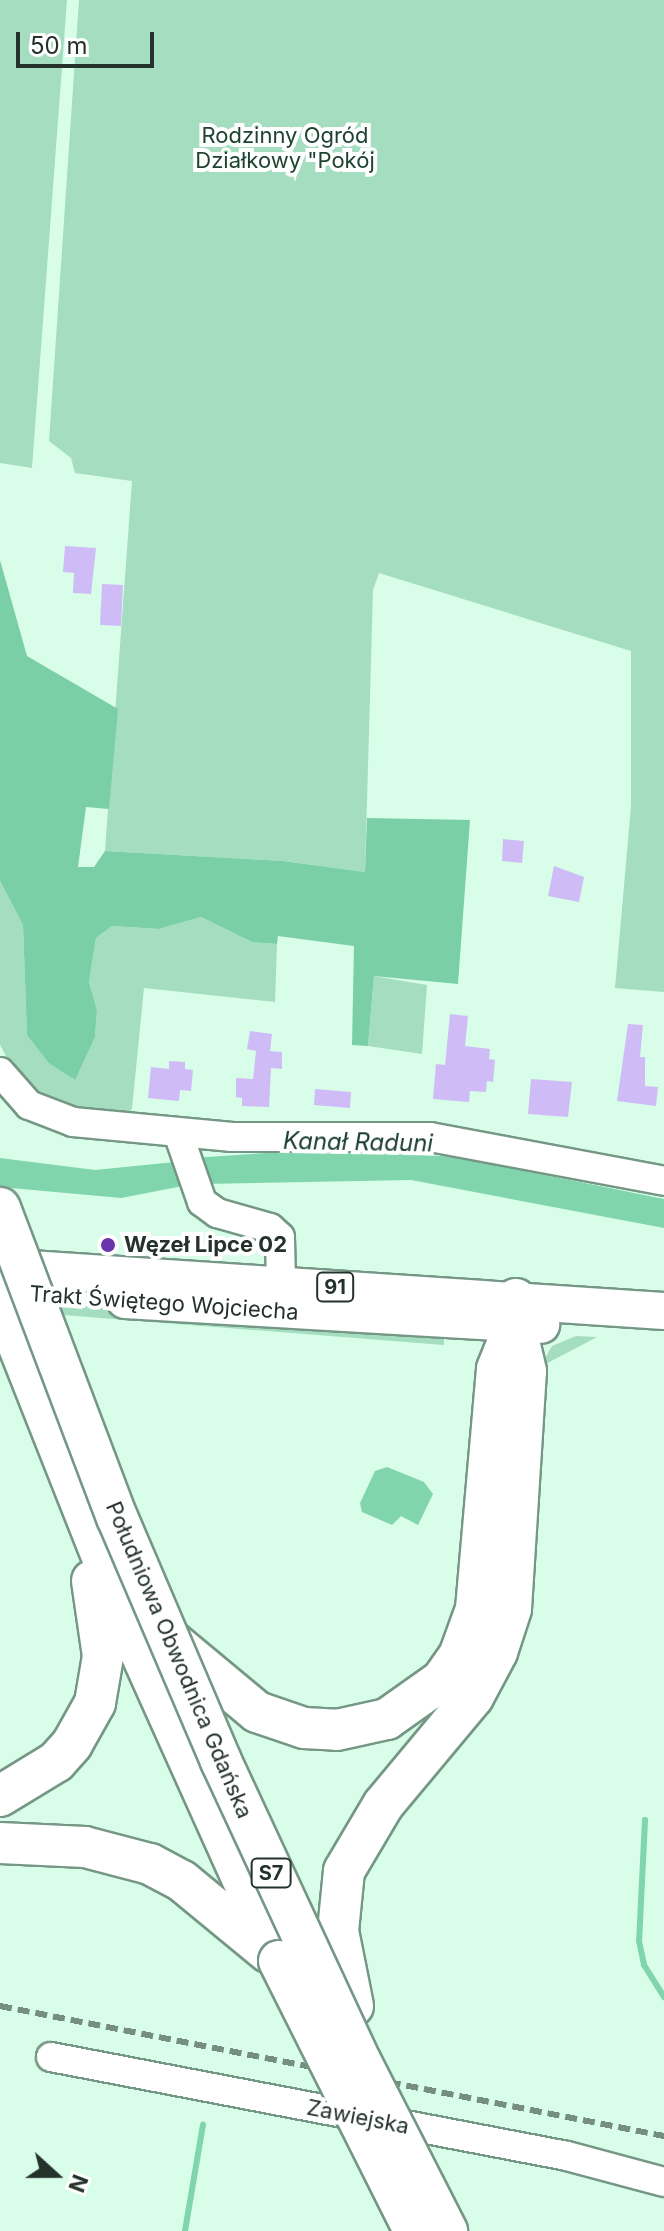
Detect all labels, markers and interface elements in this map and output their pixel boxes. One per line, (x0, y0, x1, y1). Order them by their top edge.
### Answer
scale bar (20, 16, 158, 66)
text: 50 m (30, 31, 88, 60)
park label: Rodzinny Ogród Działkowy "Pokój (195, 122, 375, 174)
water label: Kanał Raduni (283, 1126, 433, 1158)
place label: Węzeł Lipce 02 (124, 1232, 287, 1258)
marker: Węzeł Lipce 02 (99, 1236, 117, 1254)
road number: 91 (315, 1271, 355, 1303)
street label: Trakt Świętego Wojciecha (29, 1280, 299, 1326)
street label: Południowa Obwodnica Gdańska (100, 1498, 258, 1822)
road number: S7 (249, 1857, 293, 1889)
street label: Zawiejska (305, 2094, 411, 2140)
north arrow (16, 2135, 96, 2215)
text: N (63, 2171, 94, 2196)

